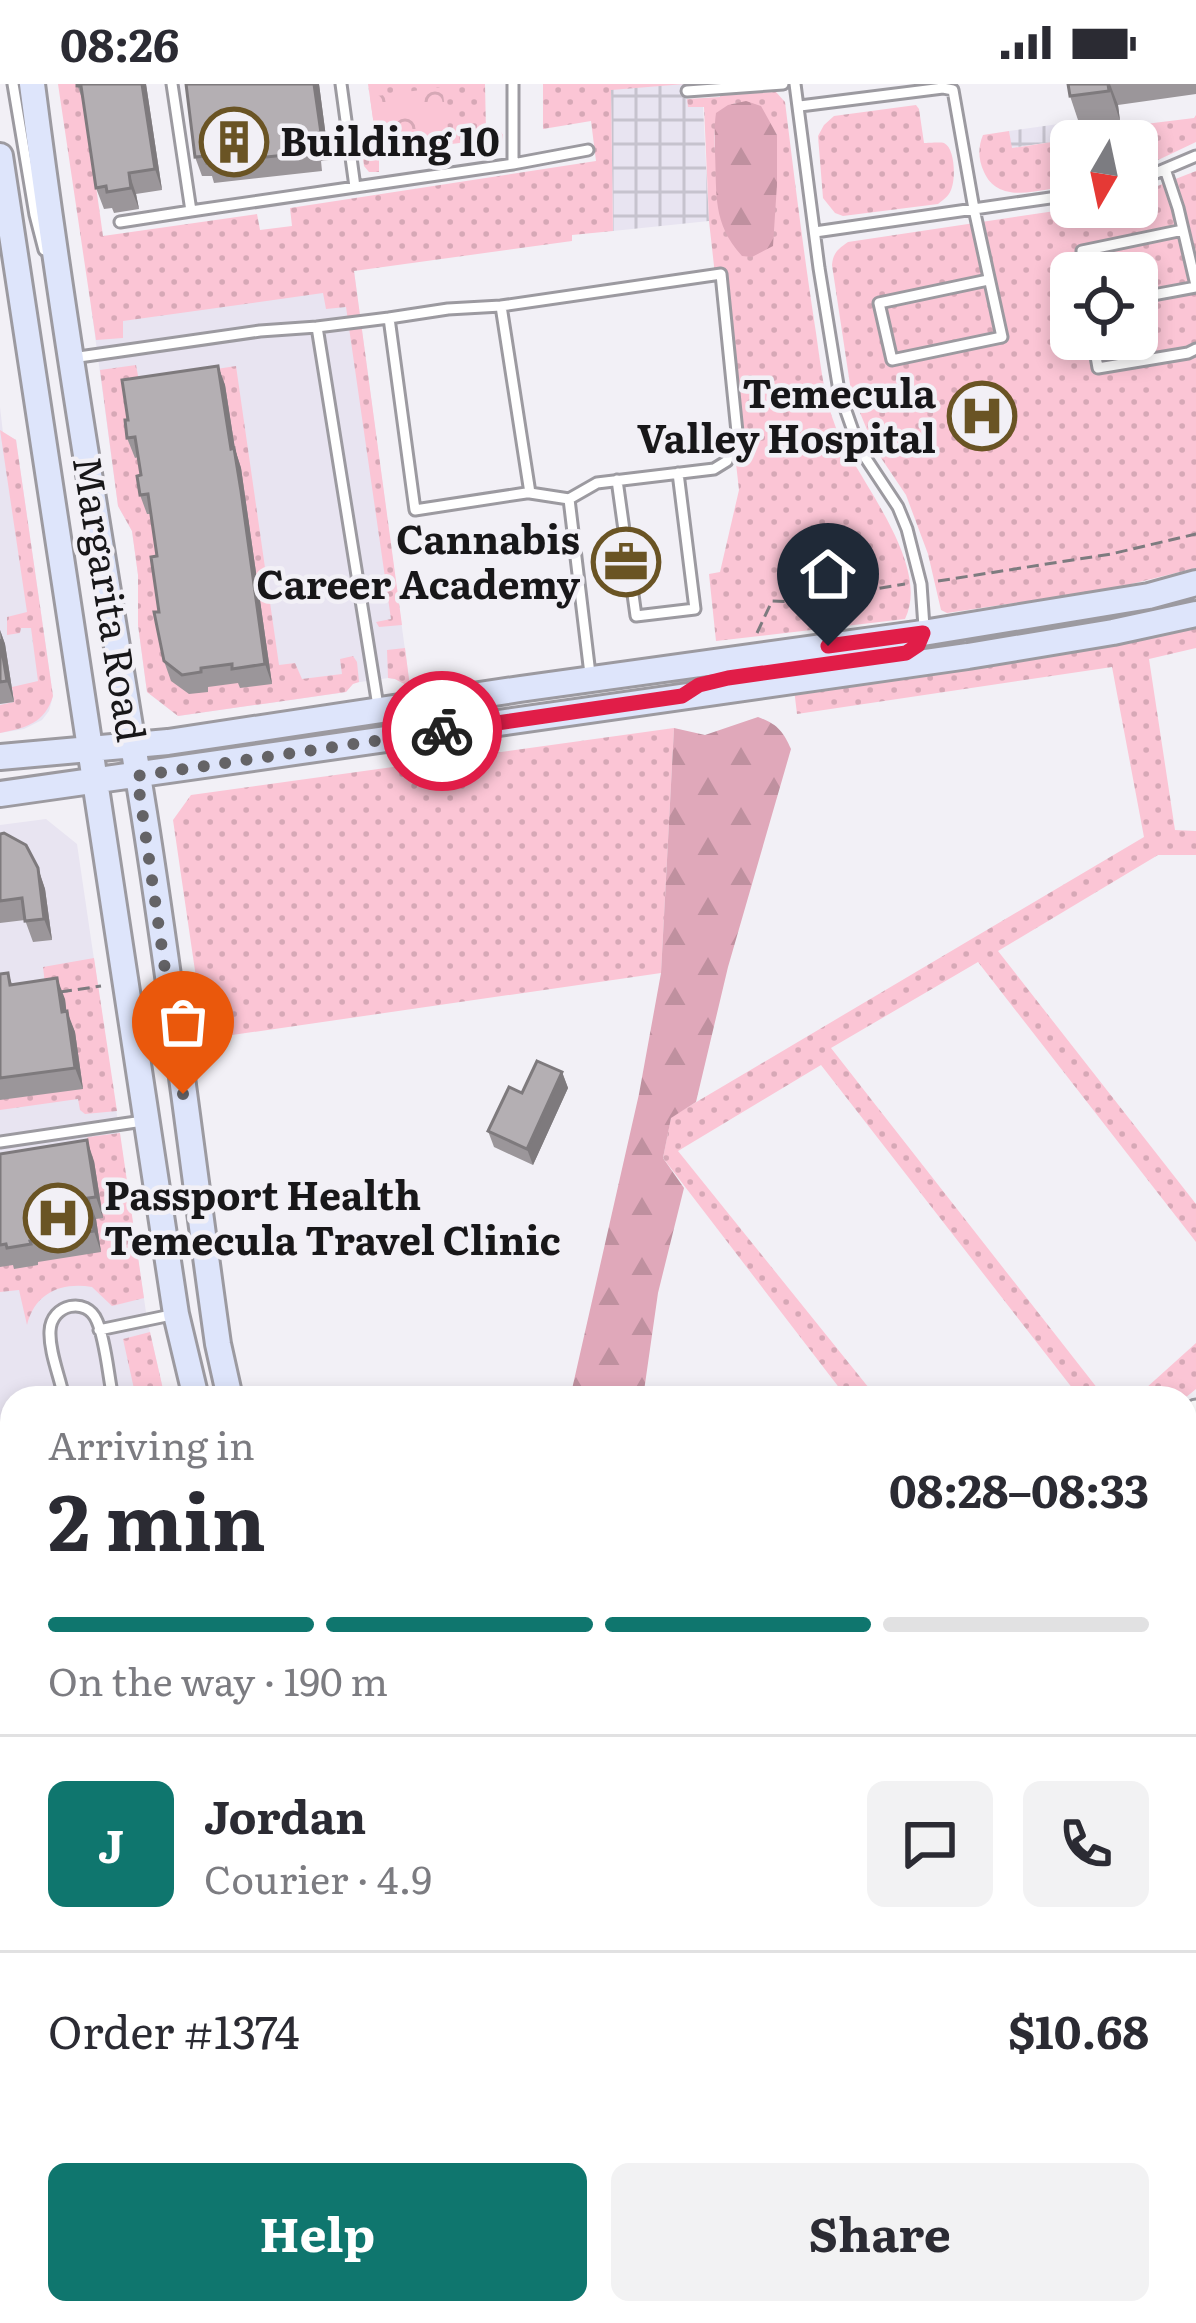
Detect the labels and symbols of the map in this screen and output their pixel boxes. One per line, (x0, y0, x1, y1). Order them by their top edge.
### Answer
building icon: Building 10 (199, 107, 269, 177)
place label: Building 10 (280, 110, 500, 168)
north arrow (1050, 120, 1158, 228)
place label: Temecula Valley Hospital (637, 362, 936, 465)
hospital icon: Temecula Valley Hospital (947, 381, 1017, 451)
street label: Margarita Road (61, 452, 163, 746)
place label: Cannabis Career Academy (256, 508, 580, 611)
pin (777, 523, 879, 646)
office icon: Cannabis Career Academy (591, 527, 661, 597)
courier (382, 671, 502, 791)
pin (132, 971, 234, 1094)
place label: Passport Health Temecula Travel Clinic (104, 1164, 561, 1267)
hospital icon: Passport Health Temecula Travel Clinic (23, 1183, 93, 1253)

